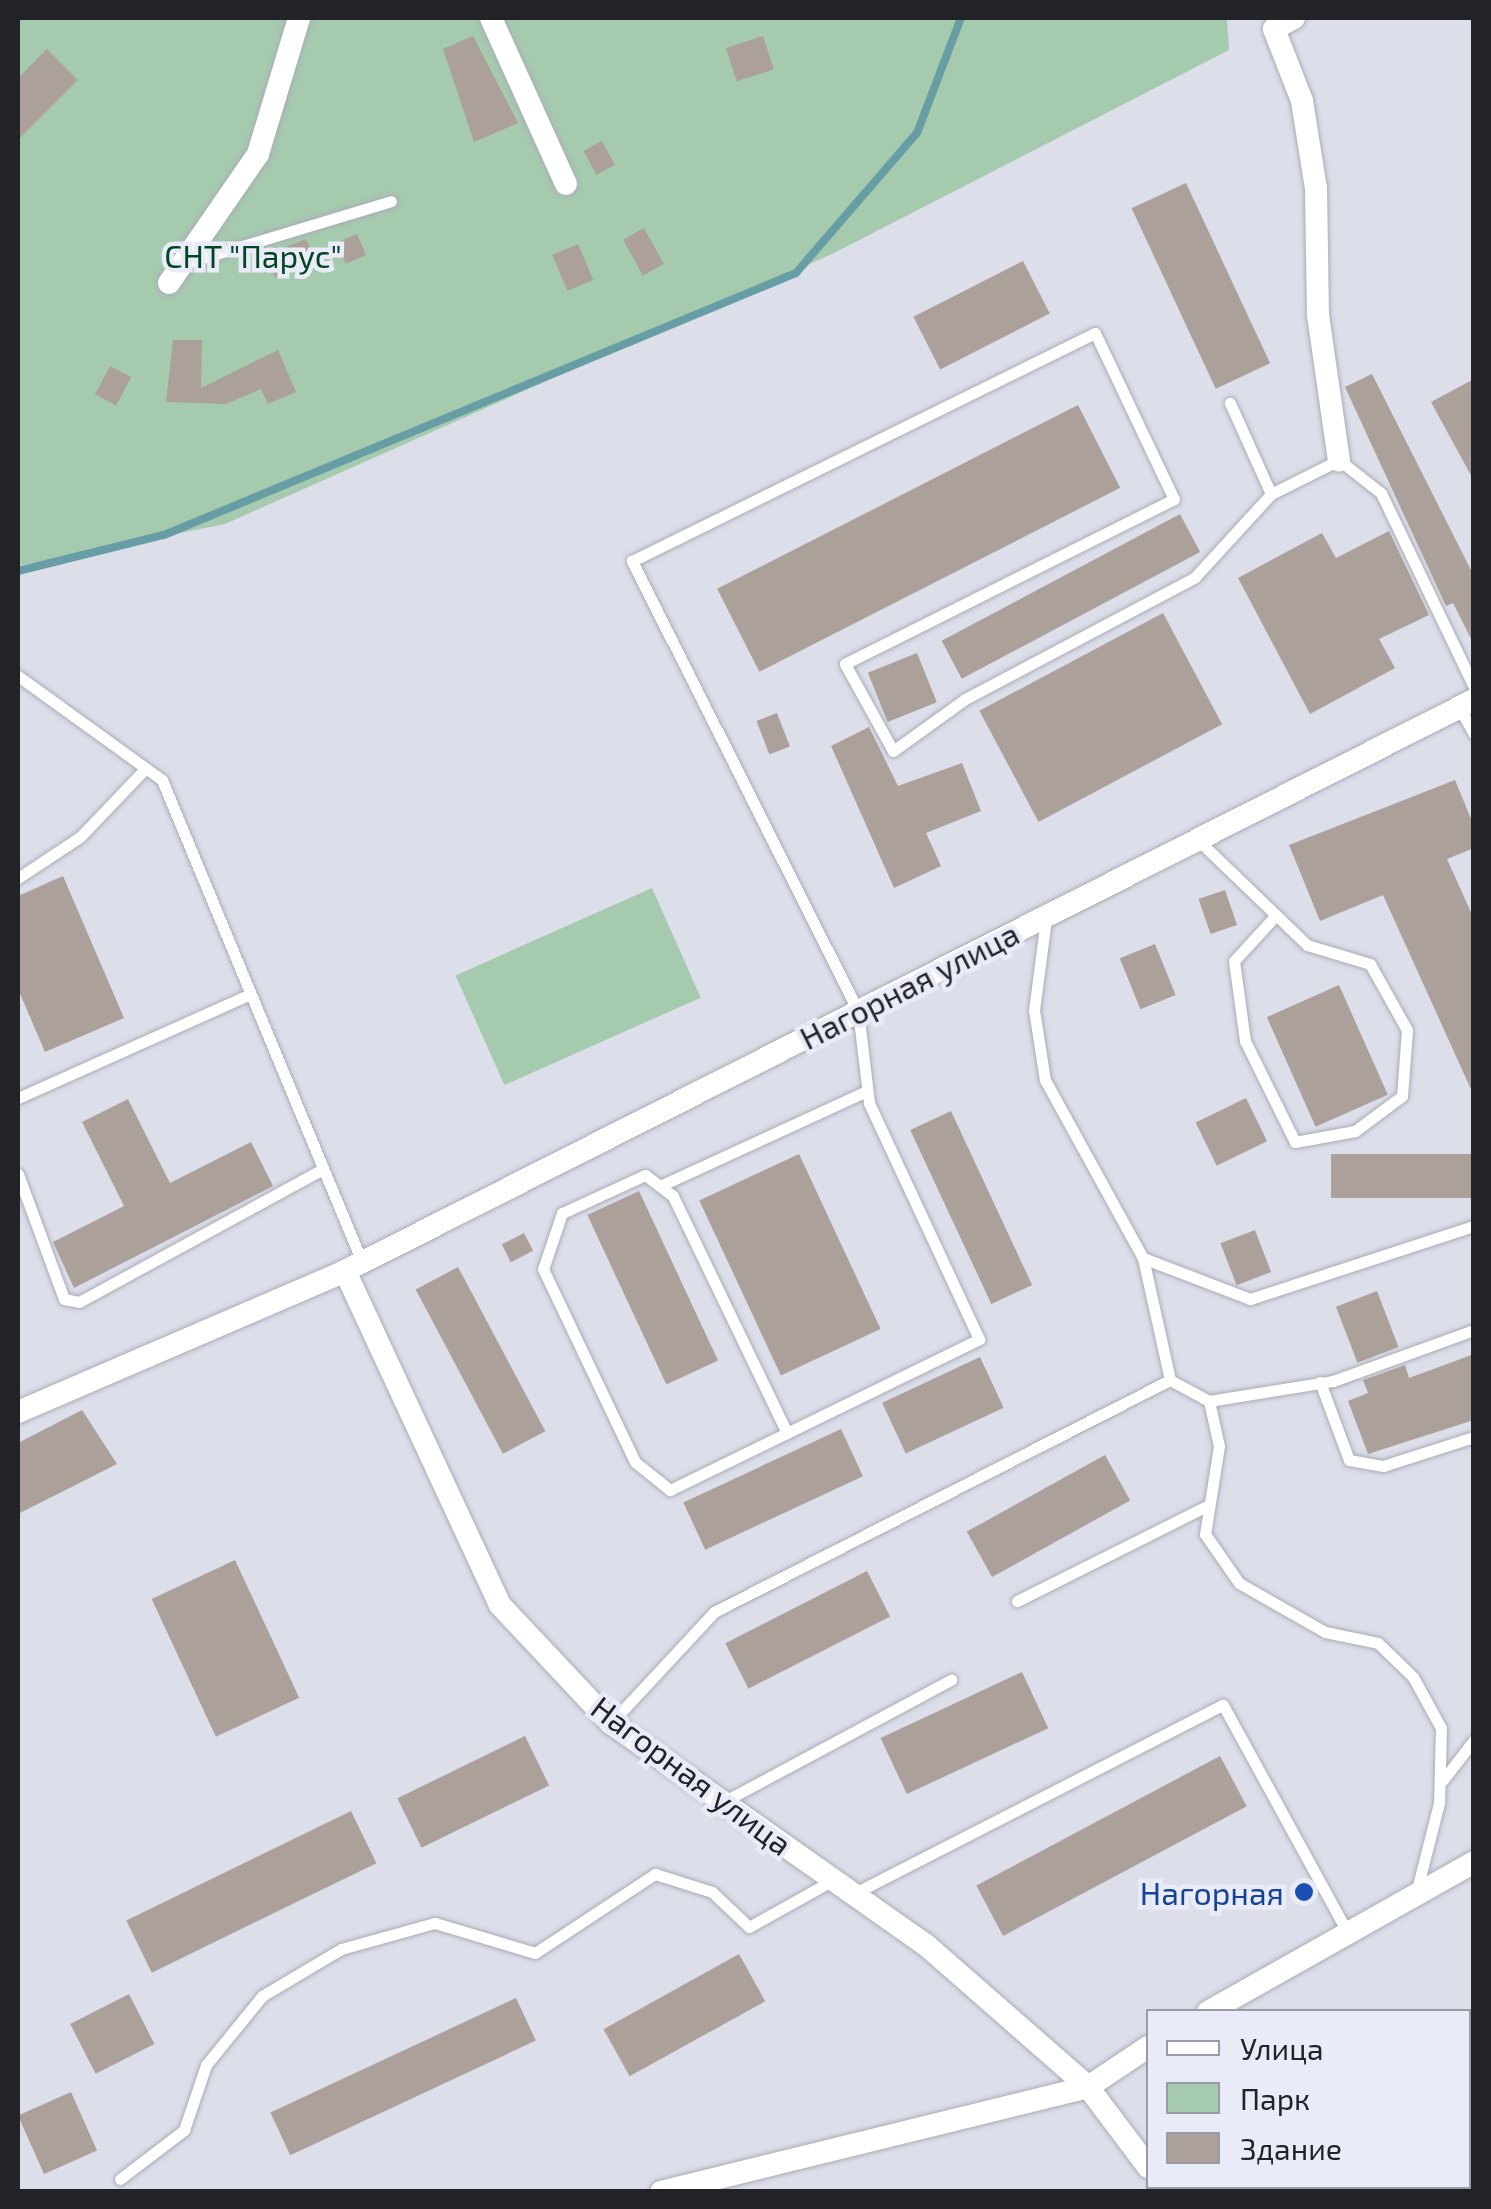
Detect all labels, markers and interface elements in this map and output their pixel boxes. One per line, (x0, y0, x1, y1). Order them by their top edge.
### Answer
park label: СНТ "Парус" (164, 236, 342, 274)
street label: Нагорная улица (793, 913, 1025, 1057)
street label: Нагорная улица (584, 1687, 800, 1863)
place label: Нагорная (1140, 1873, 1284, 1911)
marker: Нагорная (1293, 1881, 1315, 1903)
legend (1146, 2009, 1471, 2189)
text: Улица (1240, 2030, 1324, 2066)
text: Парк (1240, 2080, 1310, 2116)
text: Здание (1240, 2130, 1342, 2166)

